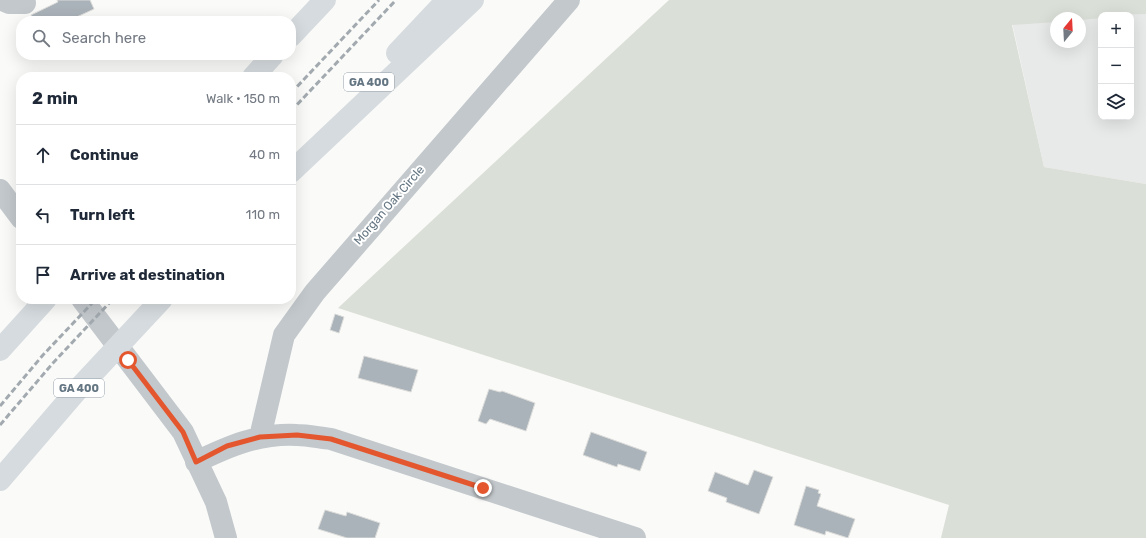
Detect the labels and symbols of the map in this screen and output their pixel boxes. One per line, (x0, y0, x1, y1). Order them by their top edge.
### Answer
north arrow (1050, 12, 1086, 48)
road number: GA 400 (344, 73, 394, 91)
street label: Morgan Oak Circle (351, 162, 427, 247)
route start (119, 351, 137, 369)
road number: GA 400 (54, 379, 104, 397)
route end (474, 479, 492, 497)

